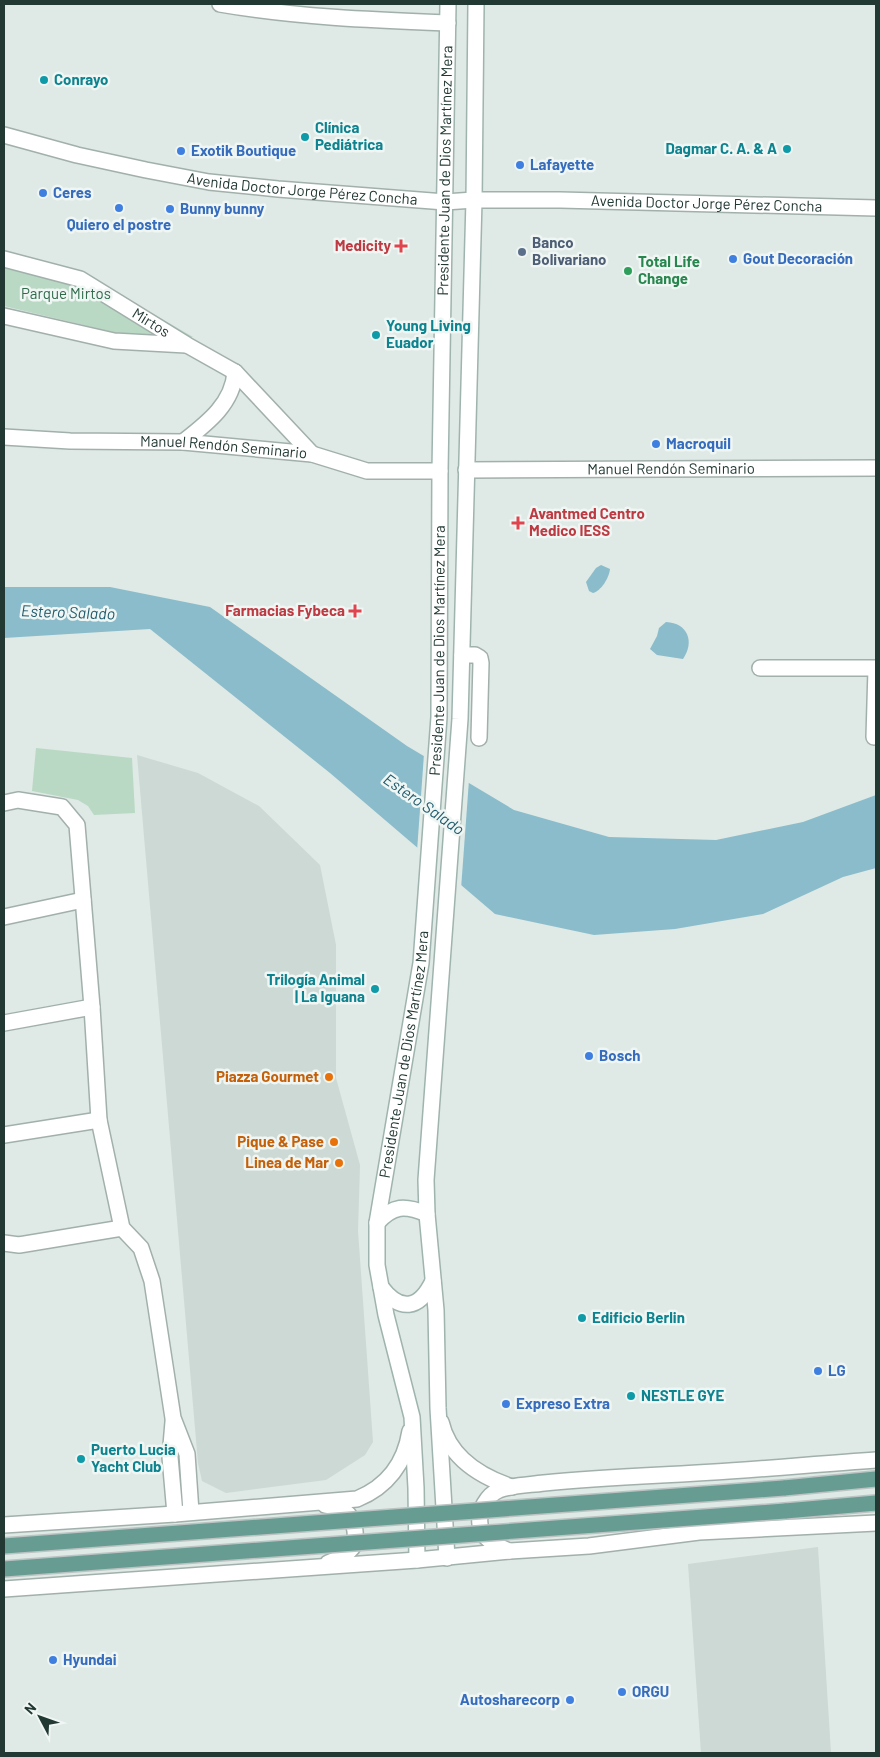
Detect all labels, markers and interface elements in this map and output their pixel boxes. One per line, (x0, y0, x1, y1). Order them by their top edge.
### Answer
street label: Presidente Juan de Dios Martínez Mera (433, 45, 455, 296)
place label: Conrayo (54, 70, 108, 88)
marker: Conrayo (38, 74, 50, 86)
place label: Clínica Pediátrica (315, 118, 383, 153)
marker: Clínica Pediátrica (299, 131, 311, 143)
place label: Dagmar C. A. & A (665, 139, 777, 157)
place label: Exotik Boutique (191, 141, 296, 159)
marker: Dagmar C. A. & A (781, 143, 793, 155)
marker: Exotik Boutique (175, 145, 187, 157)
place label: Lafayette (530, 155, 594, 173)
marker: Lafayette (514, 159, 526, 171)
street label: Avenida Doctor Jorge Pérez Concha (186, 168, 418, 208)
place label: Ceres (53, 183, 92, 201)
marker: Ceres (37, 187, 49, 199)
street label: Avenida Doctor Jorge Pérez Concha (591, 191, 822, 215)
place label: Bunny bunny (180, 199, 265, 217)
marker: Quiero el postre (113, 202, 125, 214)
marker: Bunny bunny (164, 203, 176, 215)
place label: Quiero el postre (67, 215, 171, 233)
place label: Banco Bolivariano (532, 233, 606, 268)
place label: Medicity (335, 236, 391, 254)
marker: Medicity (395, 240, 407, 252)
marker: Banco Bolivariano (516, 246, 528, 258)
place label: Gout Decoración (743, 249, 853, 267)
place label: Total Life Change (638, 252, 700, 287)
marker: Gout Decoración (727, 253, 739, 265)
marker: Total Life Change (622, 265, 634, 277)
park label: Parque Mirtos (21, 284, 111, 302)
street label: Mirtos (129, 304, 174, 340)
place label: Young Living Euador (386, 316, 471, 351)
marker: Young Living Euador (370, 329, 382, 341)
street label: Manuel Rendón Seminario (140, 432, 308, 462)
place label: Macroquil (666, 434, 731, 452)
marker: Macroquil (650, 438, 662, 450)
street label: Manuel Rendón Seminario (587, 459, 755, 477)
place label: Avantmed Centro Medico IESS (529, 504, 645, 539)
marker: Avantmed Centro Medico IESS (511, 516, 525, 530)
street label: Presidente Juan de Dios Martínez Mera (425, 525, 448, 776)
water label: Estero Salado (21, 600, 115, 623)
place label: Farmacias Fybeca (225, 601, 345, 619)
marker: Farmacias Fybeca (349, 605, 361, 617)
water label: Estero Salado (380, 769, 468, 838)
street label: Presidente Juan de Dios Martínez Mera (375, 930, 431, 1179)
place label: Trilogía Animal | La Iguana (266, 970, 365, 1005)
marker: Trilogía Animal | La Iguana (369, 983, 381, 995)
place label: Bosch (599, 1046, 640, 1064)
marker: Bosch (583, 1050, 595, 1062)
place label: Piazza Gourmet (216, 1067, 319, 1085)
marker: Piazza Gourmet (323, 1071, 335, 1083)
place label: Pique & Pase (237, 1132, 324, 1150)
marker: Pique & Pase (328, 1136, 340, 1148)
place label: Linea de Mar (245, 1153, 329, 1171)
marker: Linea de Mar (333, 1157, 345, 1169)
place label: Edificio Berlin (592, 1308, 685, 1326)
marker: Edificio Berlin (576, 1312, 588, 1324)
place label: LG (828, 1361, 846, 1379)
marker: LG (812, 1365, 824, 1377)
place label: NESTLE GYE (641, 1386, 725, 1404)
marker: NESTLE GYE (625, 1390, 637, 1402)
place label: Expreso Extra (516, 1394, 610, 1412)
marker: Expreso Extra (500, 1398, 512, 1410)
place label: Puerto Lucia Yacht Club (91, 1440, 176, 1475)
marker: Puerto Lucia Yacht Club (75, 1453, 87, 1465)
place label: Hyundai (63, 1650, 117, 1668)
marker: Hyundai (47, 1654, 59, 1666)
place label: ORGU (632, 1682, 669, 1700)
marker: ORGU (616, 1686, 628, 1698)
place label: Autosharecorp (460, 1690, 560, 1708)
north arrow (15, 1692, 65, 1742)
marker: Autosharecorp (564, 1694, 576, 1706)
text: N (20, 1699, 39, 1717)

